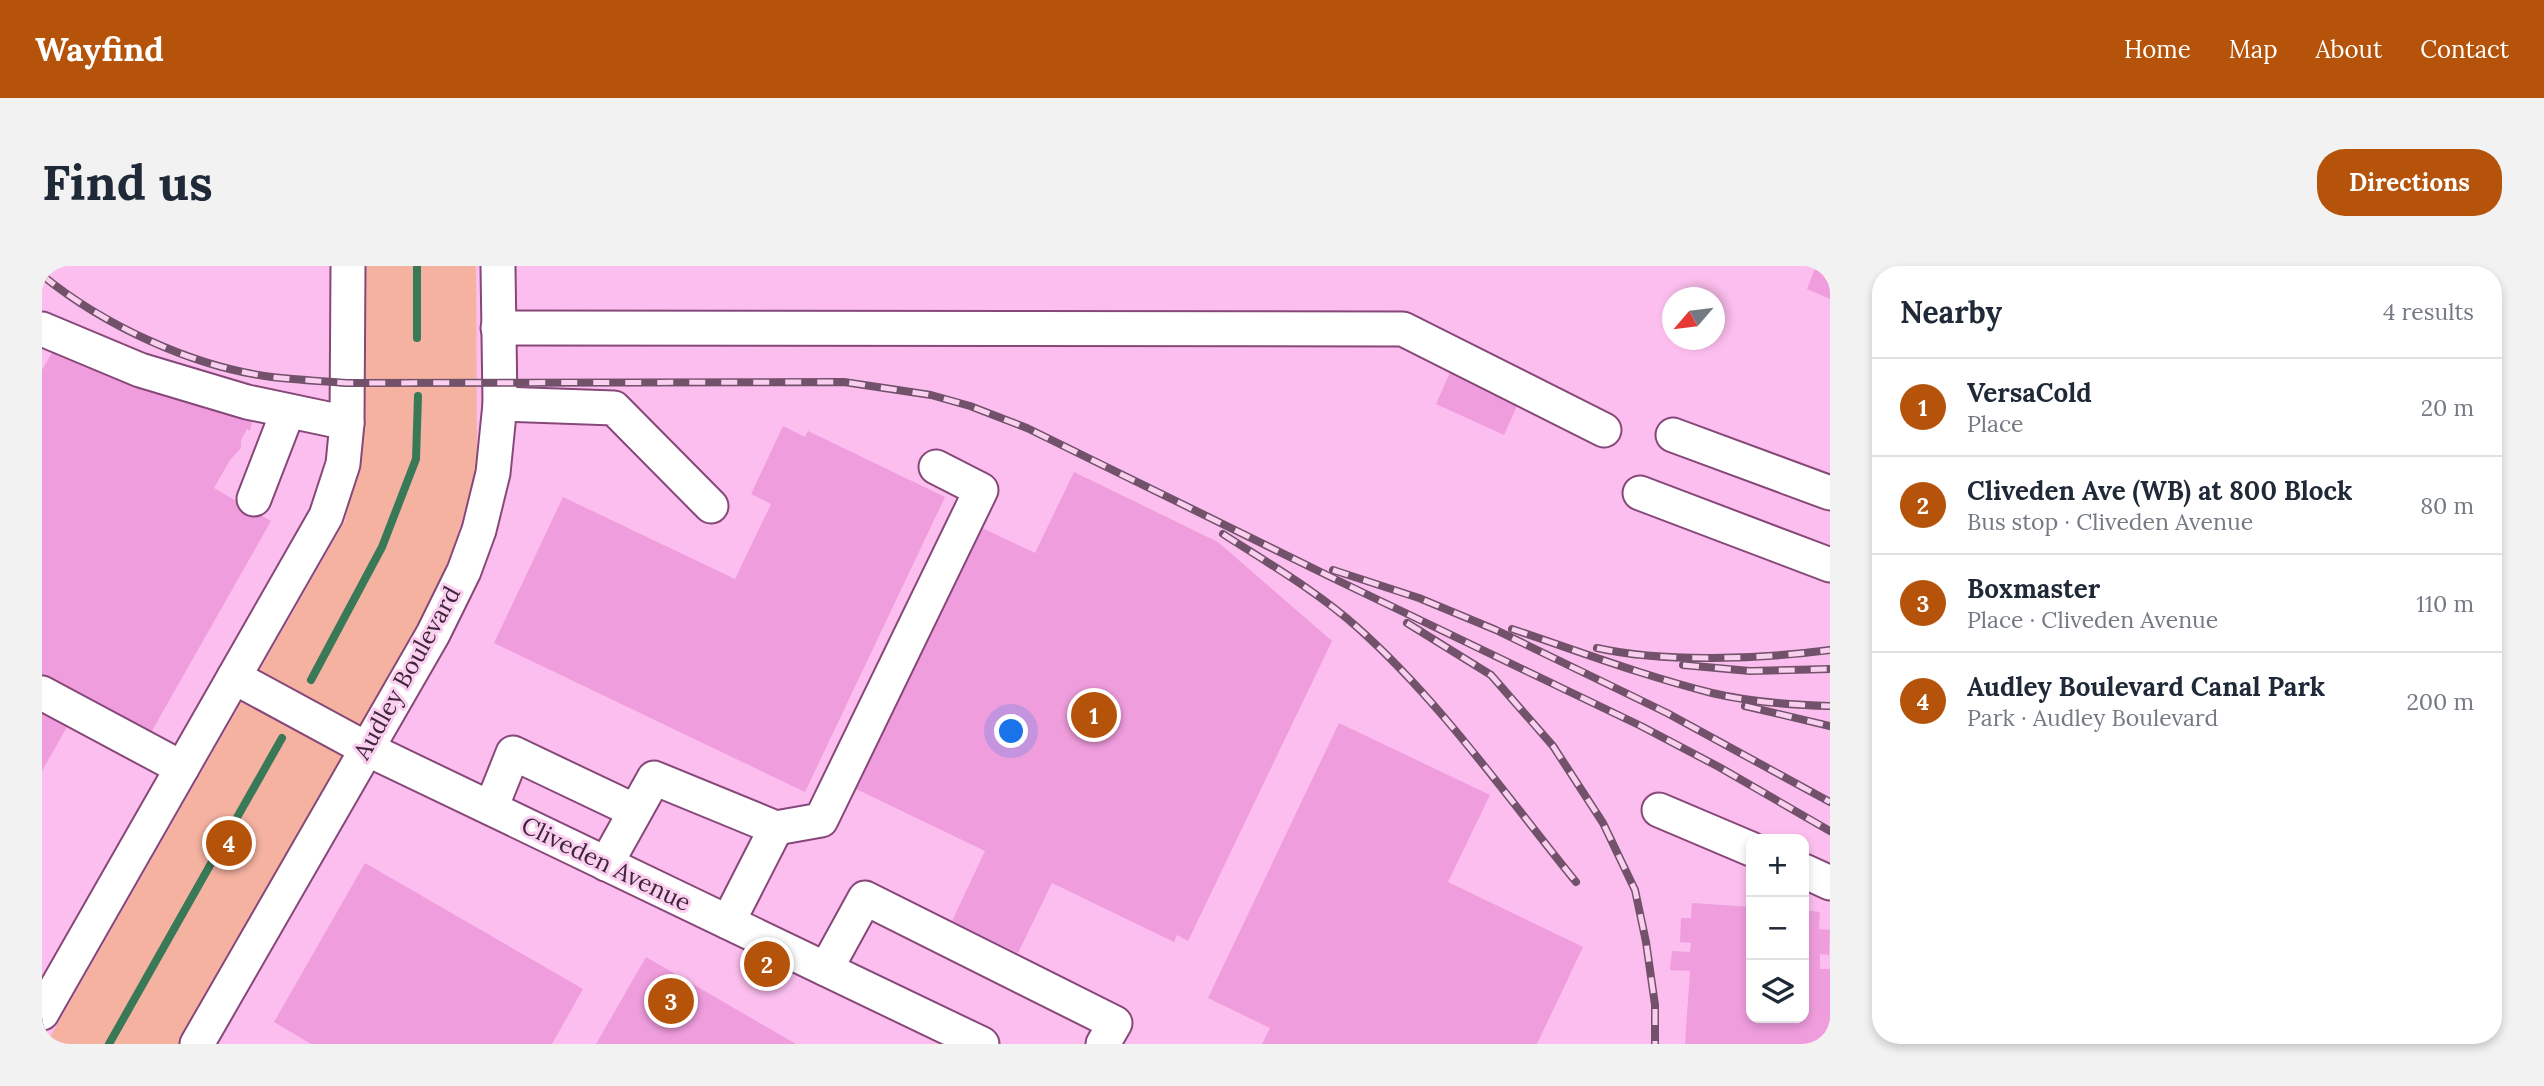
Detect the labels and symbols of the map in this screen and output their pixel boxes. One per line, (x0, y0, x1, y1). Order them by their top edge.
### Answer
north arrow (1662, 287, 1725, 350)
street label: Audley Boulevard (346, 581, 467, 766)
pin: 1 (1071, 689, 1117, 741)
your location (994, 714, 1028, 748)
street label: Cliveden Avenue (516, 809, 696, 918)
pin: 4 (206, 817, 252, 869)
pin: 2 (744, 938, 790, 990)
pin: 3 (648, 975, 694, 1027)

